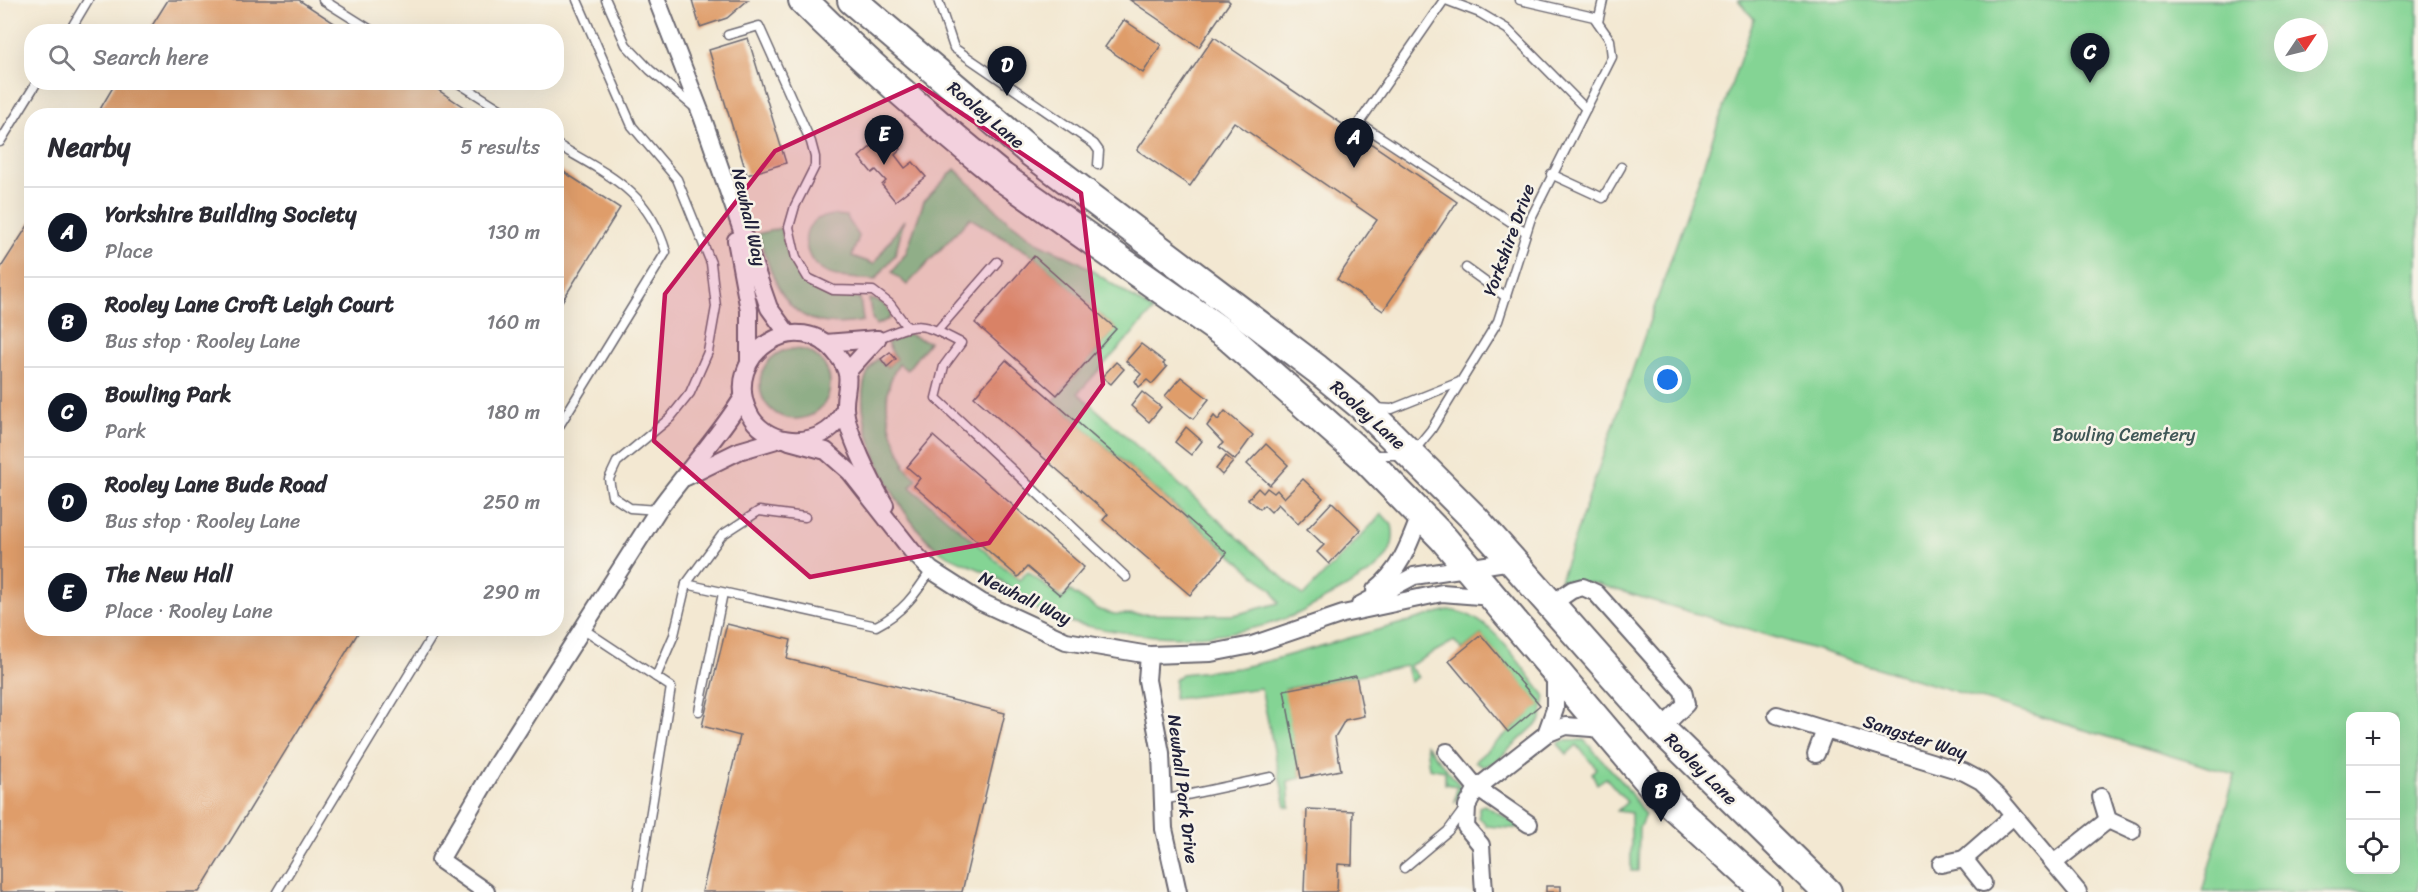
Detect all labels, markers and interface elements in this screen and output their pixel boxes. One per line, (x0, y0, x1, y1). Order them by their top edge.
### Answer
north arrow (2274, 18, 2328, 72)
search box (24, 24, 564, 90)
pin: C (2070, 34, 2110, 83)
text: Search here (93, 38, 209, 77)
icon: search (45, 41, 78, 74)
pin: D (988, 46, 1026, 96)
street label: Rooley Lane (940, 73, 1032, 157)
pin: E (864, 116, 904, 165)
pin: A (1334, 118, 1374, 168)
text: Nearby (48, 124, 130, 170)
text: 5 results (461, 130, 540, 165)
street label: Newhall Way (722, 165, 776, 270)
street label: Yorkshire Drive (1474, 179, 1544, 301)
text: Yorkshire Building Society (105, 195, 357, 234)
text: A (61, 215, 74, 250)
text: 130 m (487, 215, 540, 250)
text: Place (105, 234, 153, 269)
text: Rooley Lane Croft Leigh Court (105, 285, 394, 324)
text: B (61, 305, 74, 340)
text: 160 m (487, 305, 540, 340)
text: Bus stop · Rooley Lane (105, 324, 300, 359)
your location (1653, 365, 1682, 394)
street label: Rooley Lane (1323, 372, 1413, 458)
text: Bowling Park (105, 375, 231, 414)
text: C (61, 395, 74, 430)
text: 180 m (486, 395, 540, 430)
text: Park (105, 414, 146, 449)
park label: Bowling Cemetery (2053, 419, 2196, 451)
text: Rooley Lane Bude Road (105, 465, 326, 504)
text: D (62, 485, 73, 520)
text: 250 m (483, 485, 540, 520)
text: Bus stop · Rooley Lane (105, 504, 300, 539)
text: The New Hall (105, 555, 233, 594)
street label: Newhall Way (973, 562, 1077, 635)
text: E (62, 575, 73, 610)
text: 290 m (483, 575, 540, 610)
text: Place · Rooley Lane (105, 594, 273, 629)
street label: Sangster Way (1859, 705, 1972, 769)
map controls (2346, 712, 2400, 874)
button: + (2346, 712, 2400, 766)
street label: Newhall Park Drive (1158, 713, 1208, 865)
street label: Rooley Lane (1657, 725, 1745, 813)
button: − (2346, 766, 2400, 820)
pin: B (1642, 772, 1680, 822)
button: locate (2346, 820, 2400, 874)

